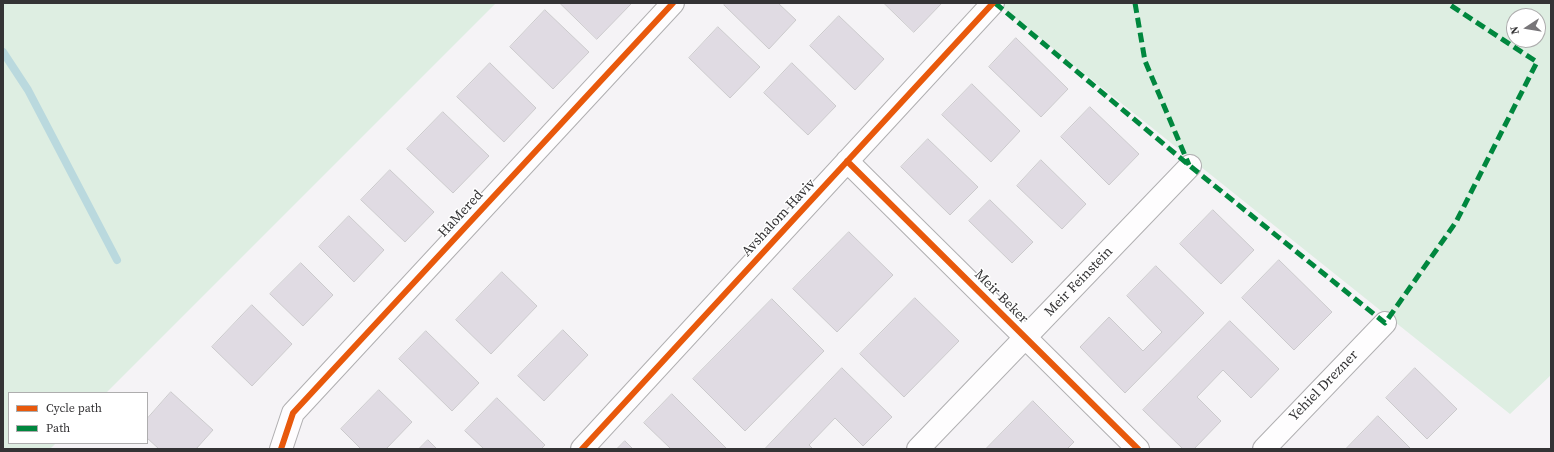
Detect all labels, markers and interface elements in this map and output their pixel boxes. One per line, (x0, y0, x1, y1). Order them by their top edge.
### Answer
north arrow (1506, 8, 1546, 48)
text: N (1507, 25, 1523, 36)
street label: Avshalom Haviv (739, 176, 819, 260)
street label: HaMered (435, 187, 487, 241)
street label: Meir Feinstein (1041, 244, 1117, 320)
street label: Meir Beker (971, 267, 1031, 327)
street label: Yehiel Drezner (1286, 347, 1362, 425)
legend (8, 392, 148, 444)
text: Cycle path (46, 400, 102, 416)
text: Path (46, 420, 70, 436)

